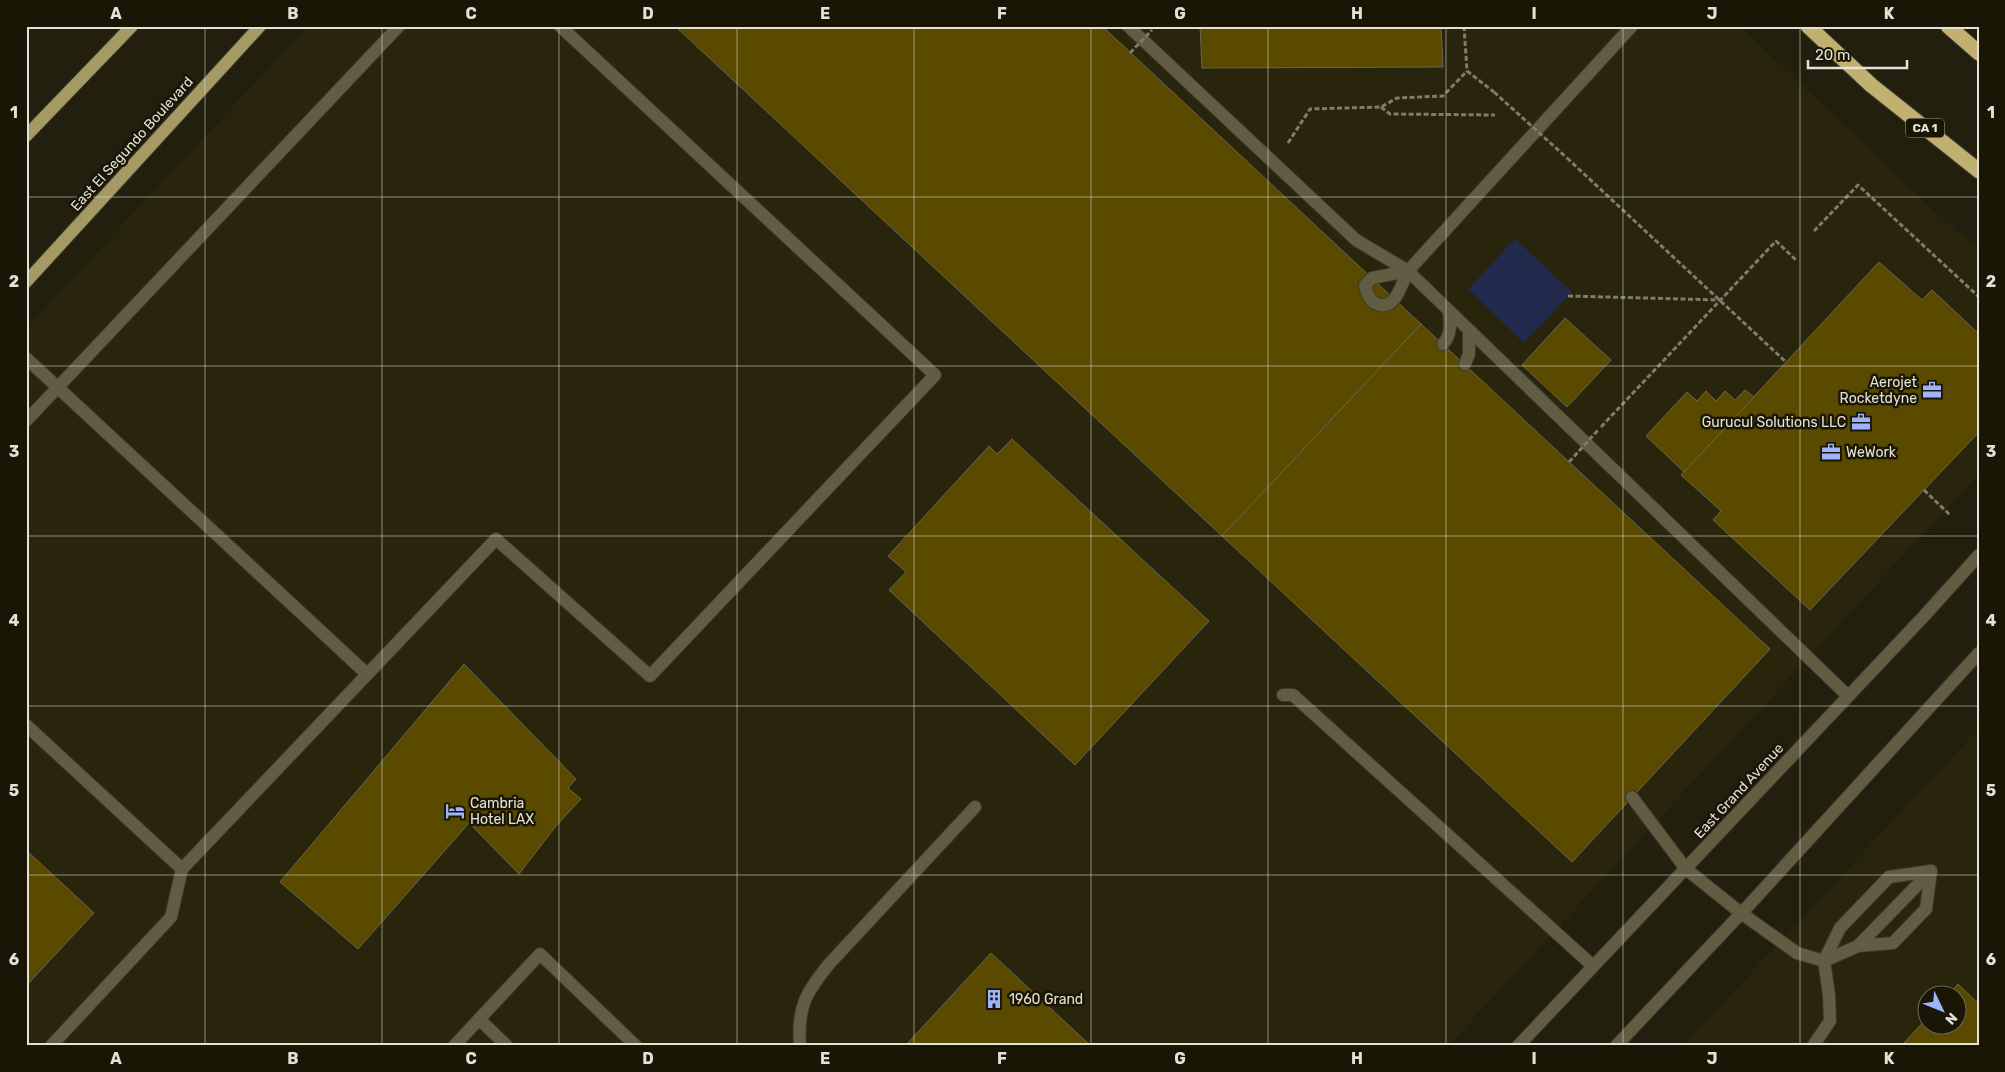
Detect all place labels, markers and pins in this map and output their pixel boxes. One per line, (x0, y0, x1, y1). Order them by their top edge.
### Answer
place label: Aerojet Rocketdyne (1840, 374, 1918, 407)
office icon: Aerojet Rocketdyne (1921, 379, 1943, 401)
office icon: Gurucul Solutions LLC (1850, 411, 1872, 433)
place label: Gurucul Solutions LLC (1702, 414, 1846, 431)
office icon: WeWork (1820, 441, 1842, 463)
place label: WeWork (1846, 444, 1897, 461)
place label: Cambria Hotel LAX (470, 795, 534, 828)
hotel icon: Cambria Hotel LAX (444, 800, 466, 822)
building icon: 1960 Grand (983, 988, 1005, 1010)
place label: 1960 Grand (1009, 991, 1083, 1008)

